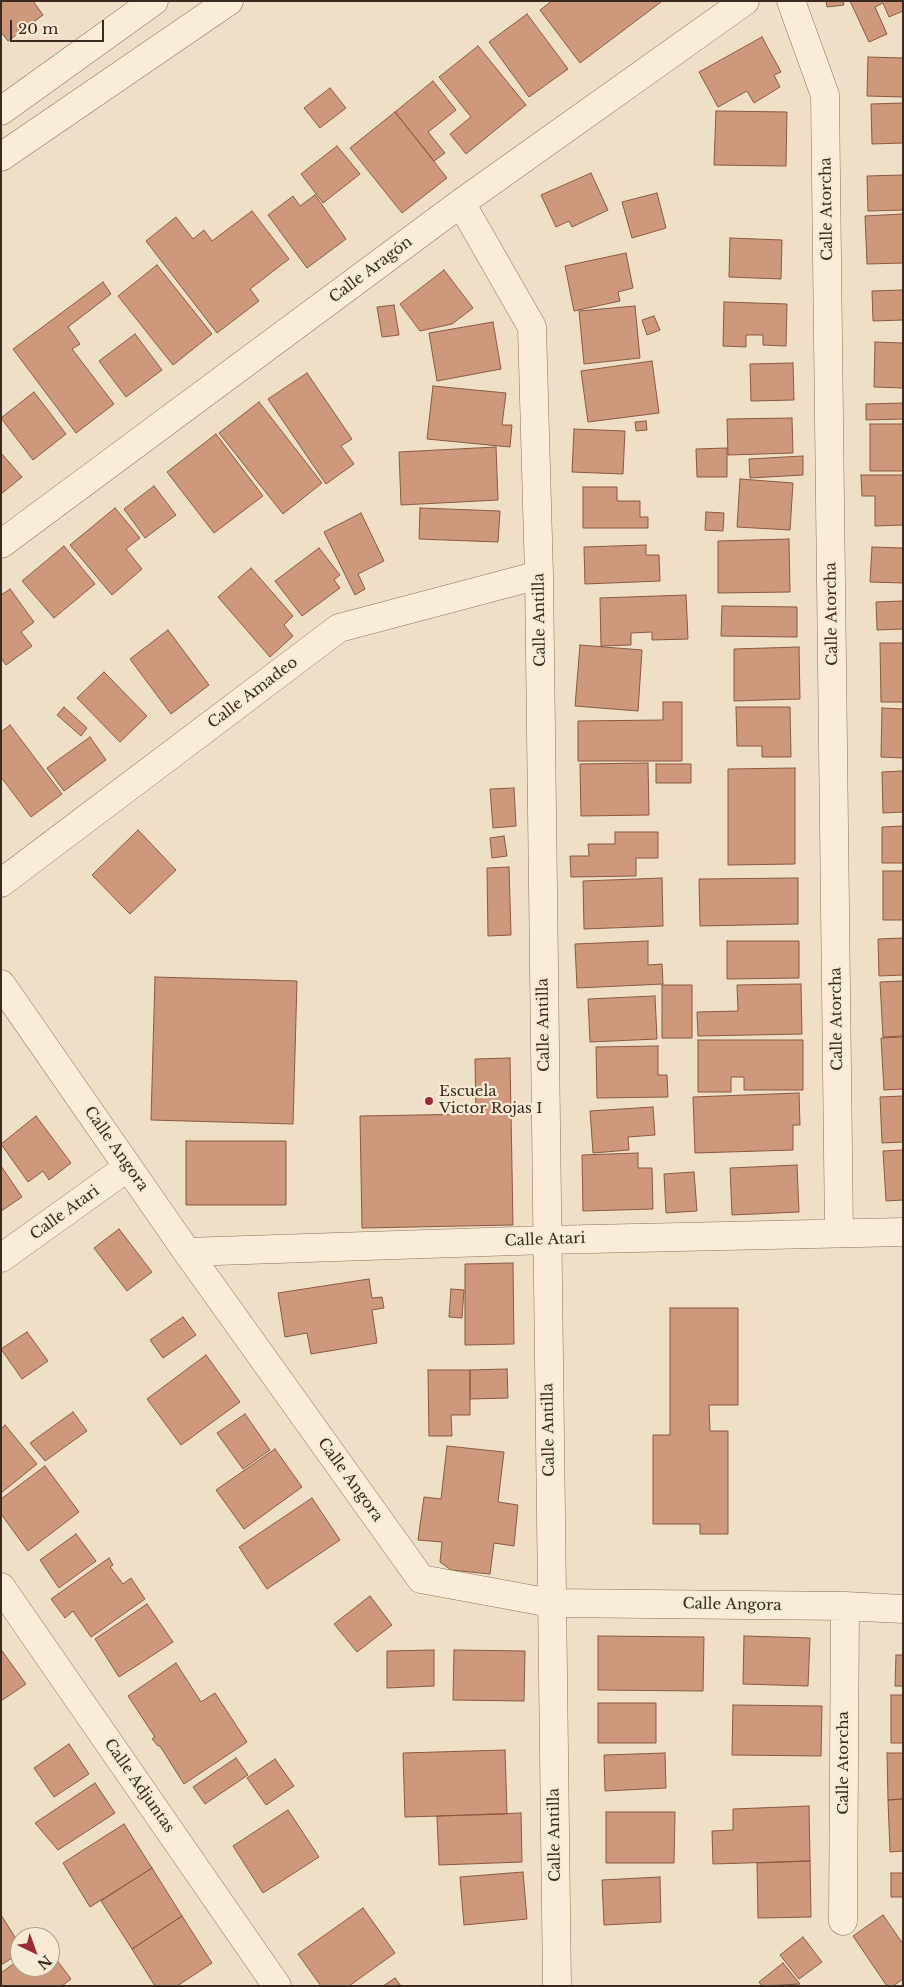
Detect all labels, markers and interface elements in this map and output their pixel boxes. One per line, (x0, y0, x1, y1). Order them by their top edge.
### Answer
scale bar (12, 10, 106, 42)
text: 20 m (18, 19, 58, 38)
street label: Calle Atorcha (817, 157, 837, 261)
street label: Calle Aragón (326, 233, 416, 307)
street label: Calle Atorcha (822, 562, 842, 666)
street label: Calle Antilla (530, 573, 550, 667)
street label: Calle Amadeo (205, 653, 301, 733)
street label: Calle Atorcha (827, 967, 847, 1071)
street label: Calle Antilla (534, 978, 554, 1072)
place label: Escuela Victor Rojas I (439, 1083, 542, 1118)
marker: Escuela Victor Rojas I (423, 1095, 435, 1107)
street label: Calle Angora (80, 1103, 152, 1195)
street label: Calle Atari (27, 1182, 103, 1244)
street label: Calle Atari (504, 1230, 586, 1250)
street label: Calle Antilla (539, 1383, 559, 1477)
street label: Calle Angora (314, 1435, 386, 1525)
street label: Calle Angora (682, 1595, 782, 1615)
street label: Calle Atorcha (835, 1711, 853, 1815)
street label: Calle Adjuntas (100, 1736, 178, 1836)
street label: Calle Antilla (545, 1788, 565, 1882)
north arrow (10, 1927, 60, 1977)
text: N (33, 1951, 55, 1973)

